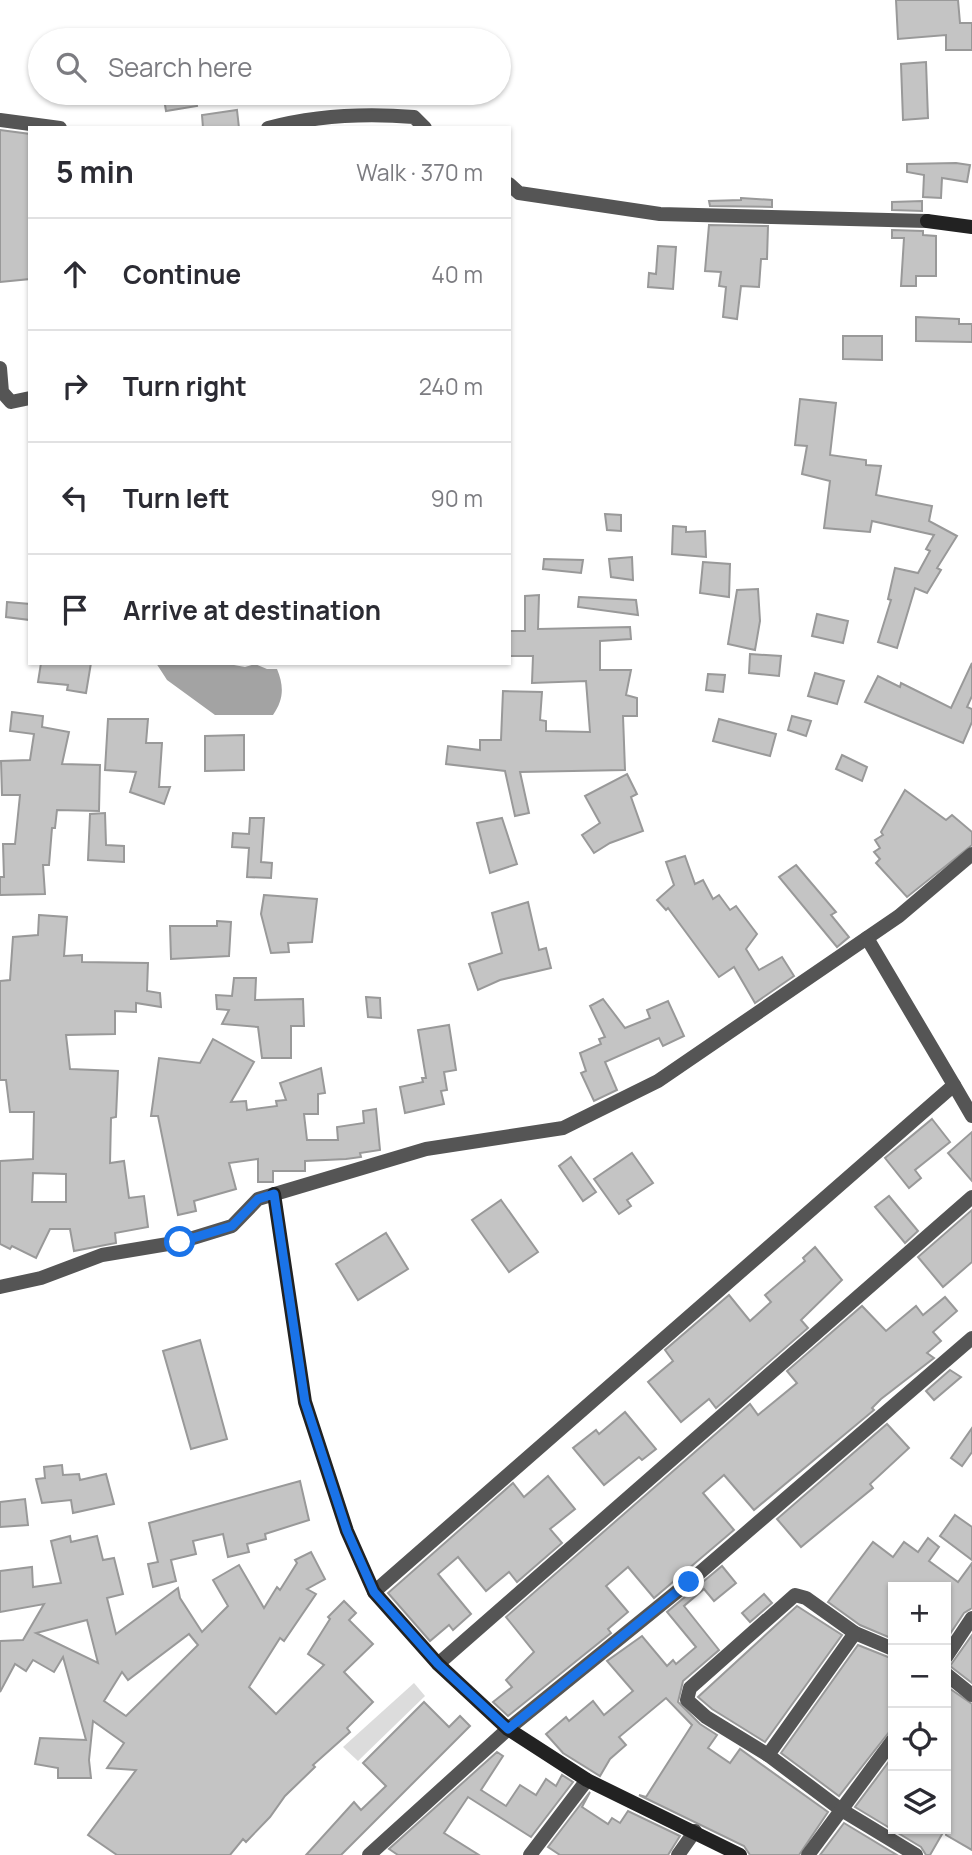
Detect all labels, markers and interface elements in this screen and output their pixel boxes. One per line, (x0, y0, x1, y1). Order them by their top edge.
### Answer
search box (28, 28, 511, 105)
icon: search (52, 48, 90, 86)
text: Search here (108, 49, 253, 85)
text: 5 min (56, 151, 134, 192)
text: Walk · 370 m (356, 156, 483, 188)
icon: ahead (56, 255, 94, 293)
text: Continue (123, 256, 241, 292)
text: 40 m (431, 258, 483, 290)
icon: right (56, 367, 94, 405)
text: Turn right (123, 368, 247, 404)
text: 240 m (419, 370, 483, 402)
icon: left (56, 479, 94, 517)
text: Turn left (123, 480, 230, 516)
text: 90 m (431, 482, 483, 514)
icon: arrive (56, 591, 94, 629)
text: Arrive at destination (123, 592, 381, 628)
route start (164, 1226, 195, 1257)
route end (673, 1566, 704, 1597)
map controls (888, 1582, 951, 1834)
button: + (888, 1582, 951, 1645)
button: − (888, 1645, 951, 1708)
button: locate (888, 1708, 951, 1771)
button: layers (888, 1771, 951, 1834)

